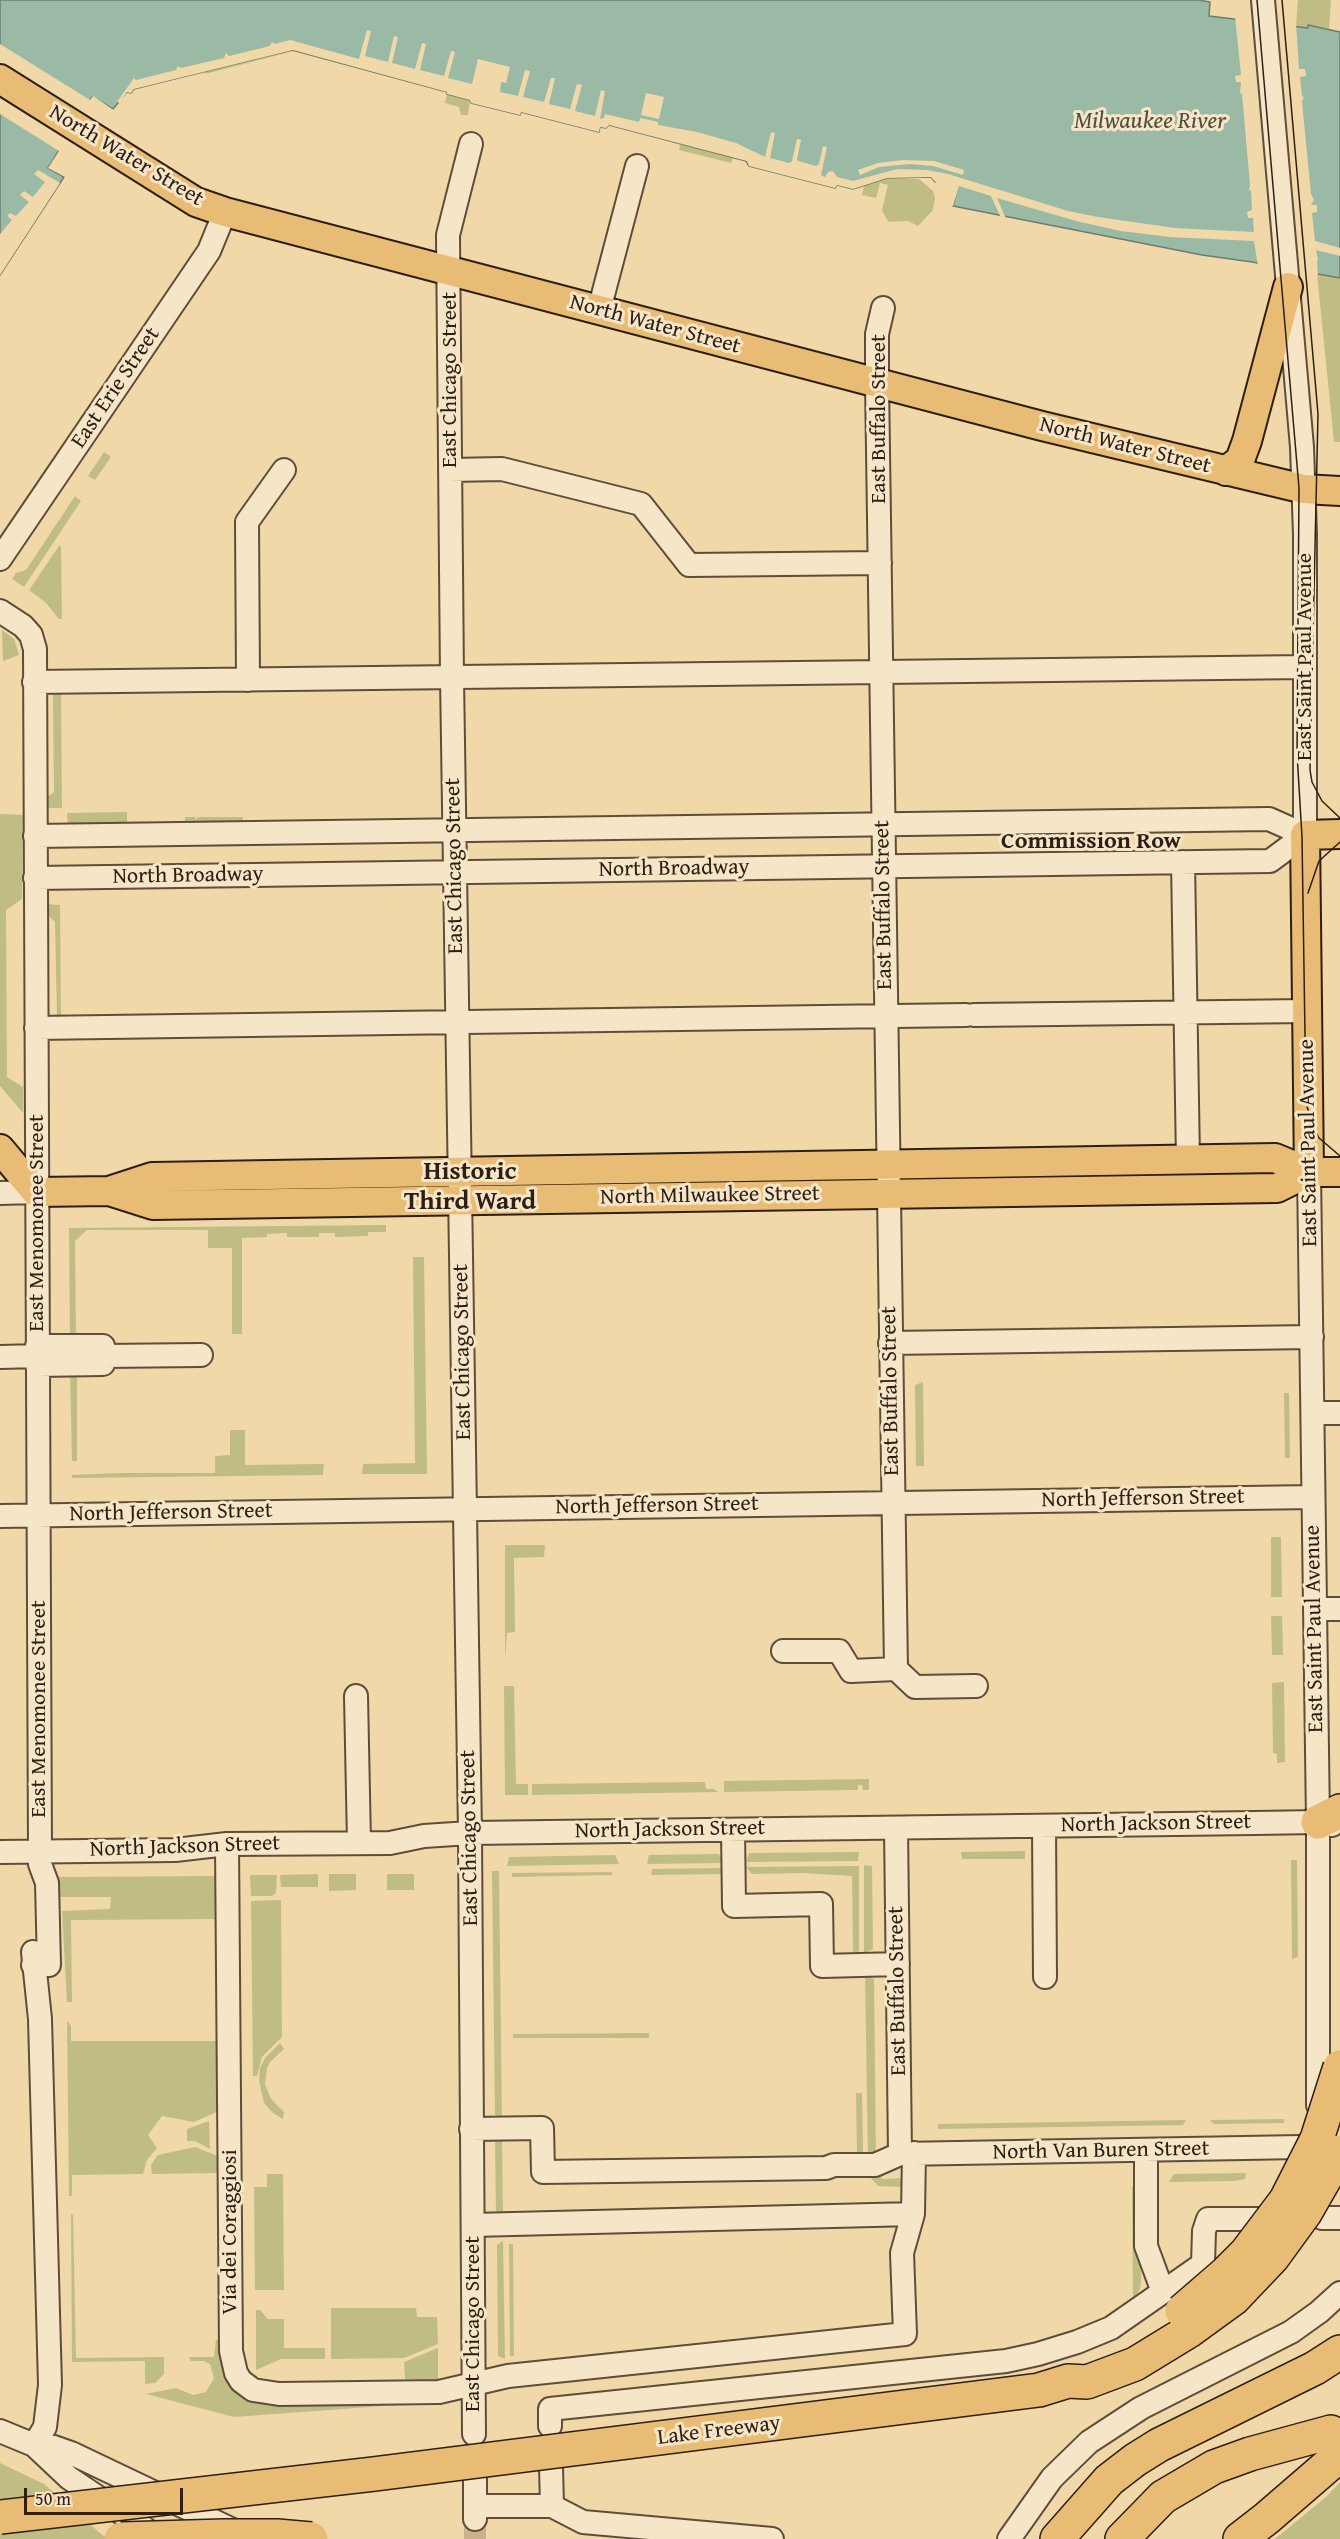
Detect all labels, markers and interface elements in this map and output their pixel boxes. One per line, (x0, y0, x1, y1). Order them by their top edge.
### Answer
street label: North Water Street (44, 99, 208, 213)
water label: Milwaukee River (1074, 108, 1226, 136)
street label: North Water Street (567, 290, 743, 360)
street label: East Chicago Street (437, 292, 463, 468)
street label: East Erie Street (66, 323, 166, 453)
street label: East Buffalo Street (866, 334, 892, 504)
street label: North Water Street (1037, 412, 1213, 480)
street label: East Saint Paul Avenue (1292, 553, 1318, 761)
street label: East Chicago Street (440, 778, 470, 954)
street label: East Buffalo Street (869, 820, 899, 990)
district label: Commission Row (1001, 828, 1181, 856)
street label: North Broadway (598, 854, 750, 884)
street label: North Broadway (112, 861, 264, 891)
street label: East Saint Paul Avenue (1294, 1039, 1324, 1247)
street label: East Menomonee Street (24, 1114, 50, 1332)
district label: Historic Third Ward (404, 1156, 536, 1218)
street label: North Milwaukee Street (600, 1181, 820, 1211)
street label: East Chicago Street (448, 1264, 478, 1440)
street label: East Buffalo Street (876, 1306, 906, 1476)
street label: North Jefferson Street (1041, 1484, 1245, 1514)
street label: North Jefferson Street (555, 1491, 759, 1521)
street label: North Jefferson Street (69, 1498, 273, 1528)
street label: East Saint Paul Avenue (1300, 1525, 1330, 1733)
street label: East Menomonee Street (26, 1600, 52, 1818)
street label: East Chicago Street (455, 1750, 485, 1926)
street label: North Jackson Street (1061, 1809, 1251, 1839)
street label: North Jackson Street (575, 1815, 765, 1845)
street label: North Jackson Street (89, 1830, 281, 1864)
street label: East Buffalo Street (883, 1906, 913, 2076)
street label: North Van Buren Street (992, 2136, 1210, 2166)
street label: Via dei Coraggiosi (217, 2149, 243, 2315)
street label: East Chicago Street (460, 2236, 486, 2412)
street label: Lake Freeway (656, 2410, 782, 2452)
scale bar (27, 2476, 186, 2514)
text: 50 m (35, 2485, 71, 2512)

